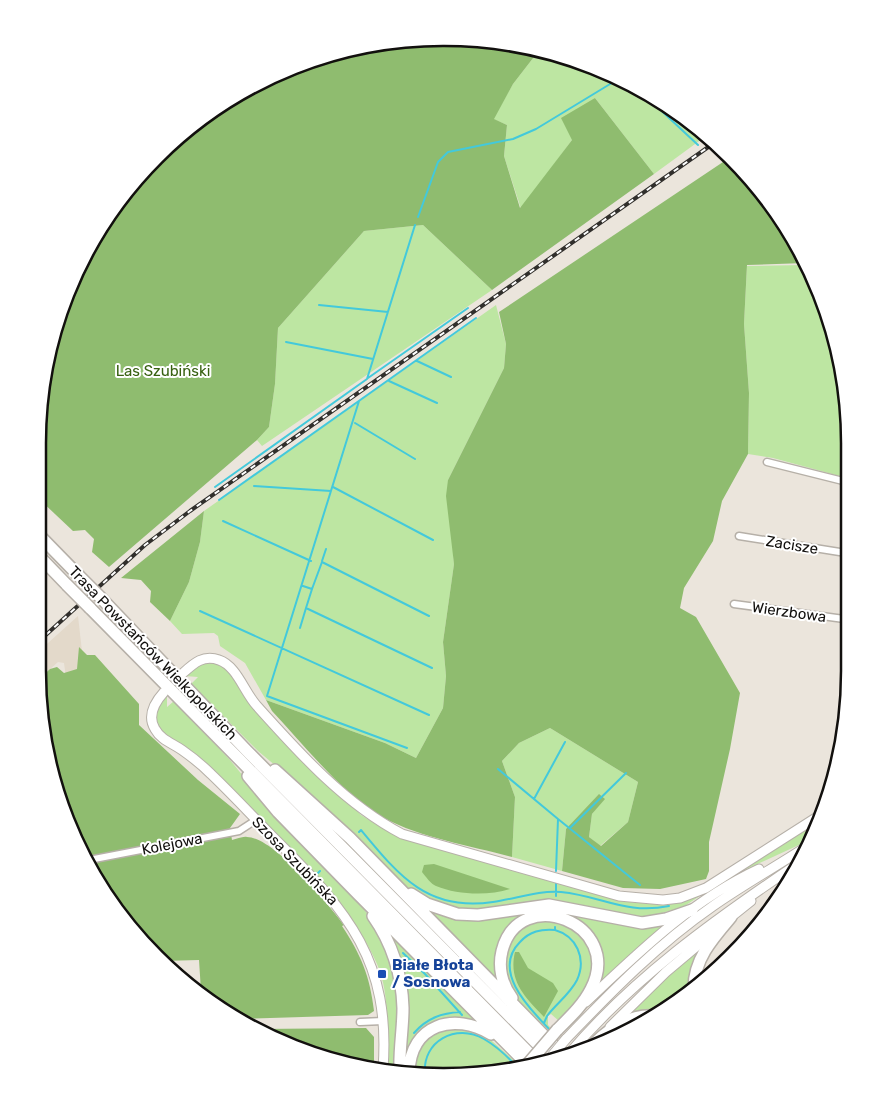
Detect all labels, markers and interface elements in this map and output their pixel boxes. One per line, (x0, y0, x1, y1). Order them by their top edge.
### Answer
park label: Las Szubiński (116, 362, 210, 380)
street label: Zacisze (765, 532, 819, 558)
street label: Trasa Powstańców Wielkopolskich (65, 562, 241, 744)
street label: Wierzbowa (751, 598, 827, 626)
street label: Szosa Szubińska (248, 813, 342, 909)
street label: Kolejowa (140, 829, 204, 859)
place label: Białe Błota / Sosnowa (392, 956, 474, 991)
marker: Białe Błota / Sosnowa (376, 968, 388, 980)

